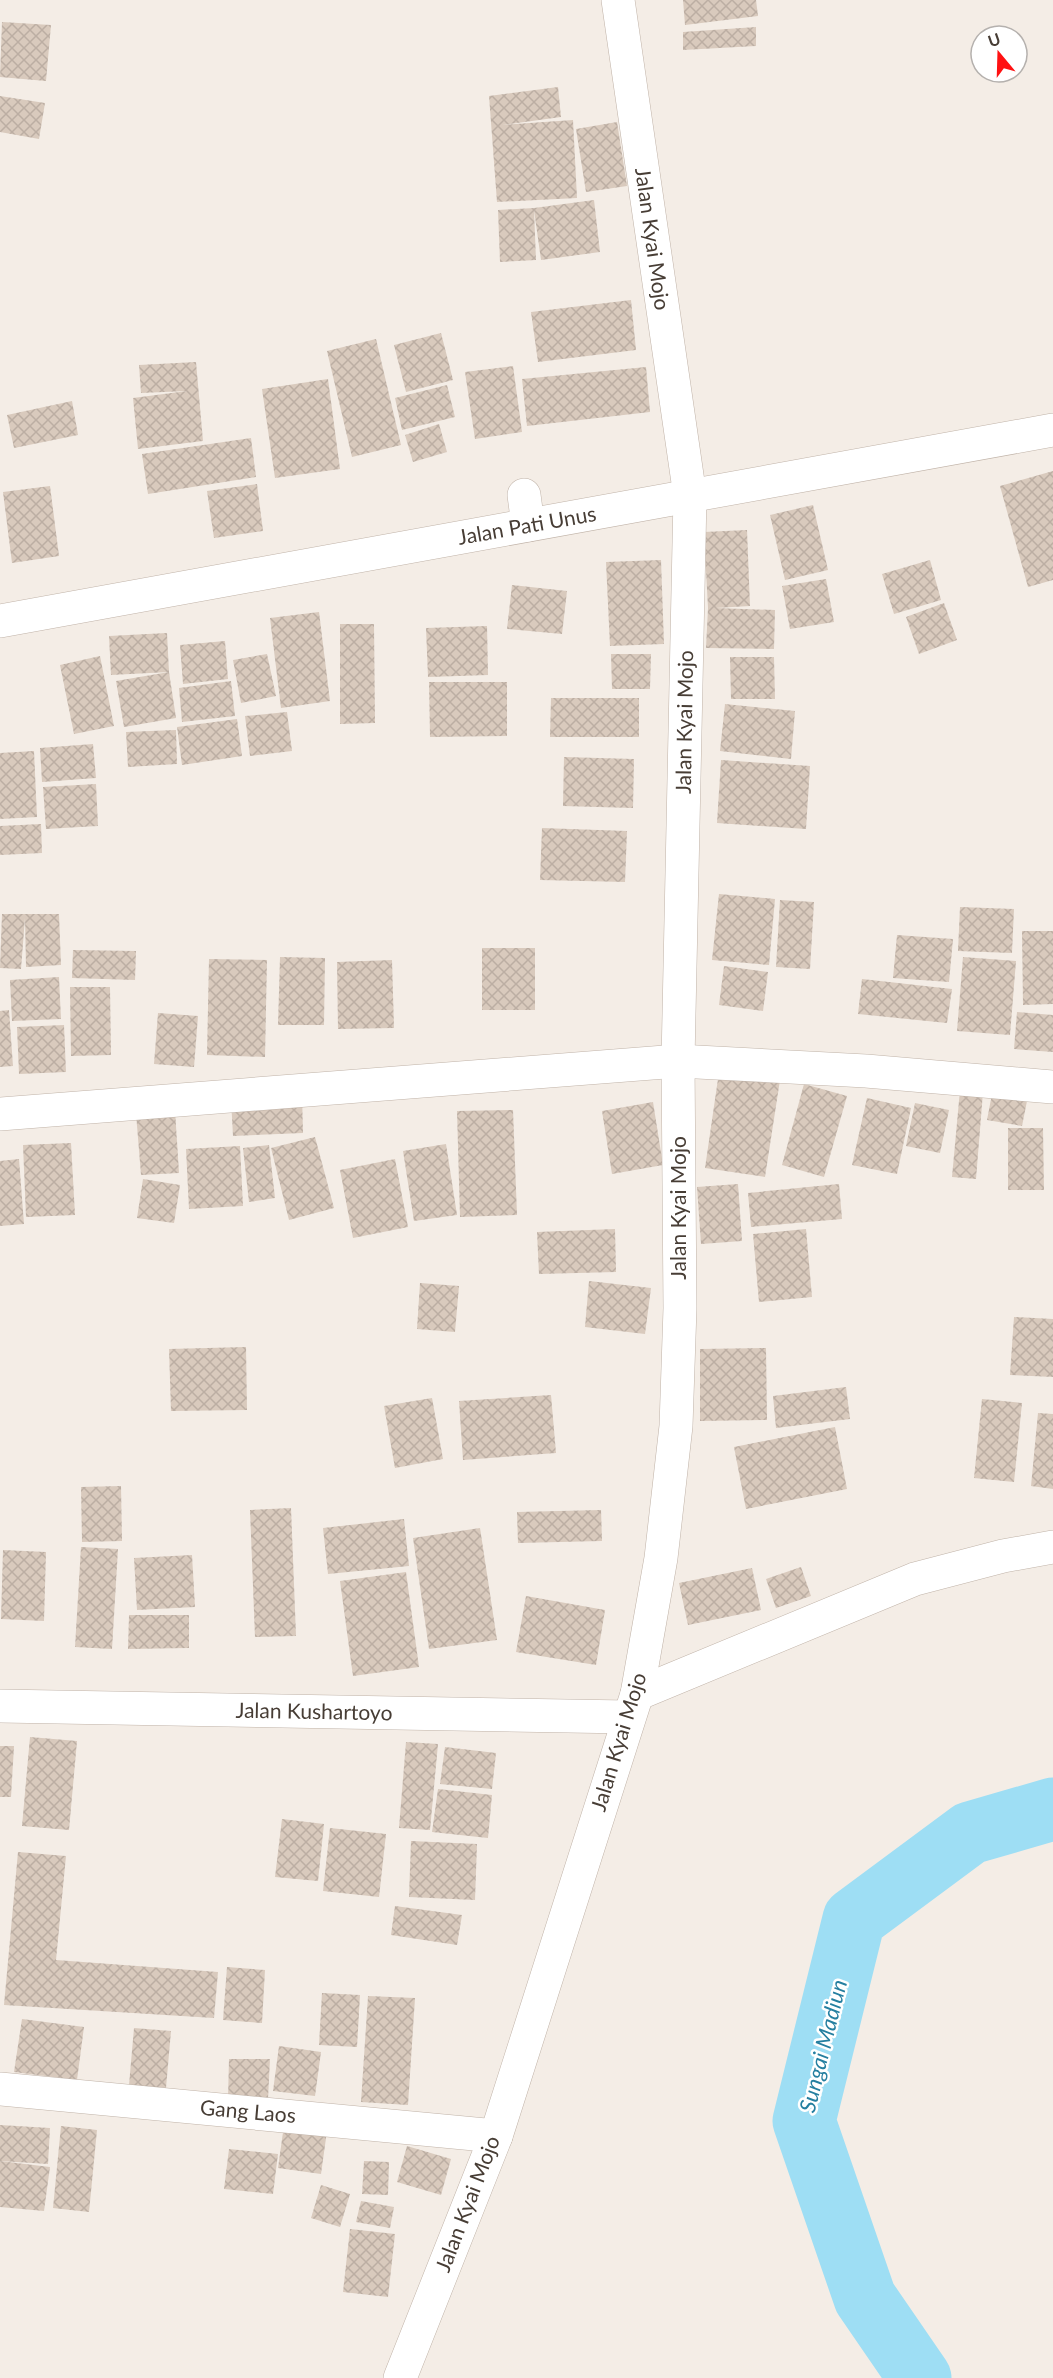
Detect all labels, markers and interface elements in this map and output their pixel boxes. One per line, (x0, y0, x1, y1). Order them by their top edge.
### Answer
north arrow (969, 24, 1029, 84)
text: U (985, 28, 1003, 50)
street label: Jalan Kyai Mojo (631, 166, 676, 312)
street label: Jalan Pati Unus (456, 500, 598, 549)
street label: Jalan Kyai Mojo (670, 650, 697, 794)
street label: Jalan Kyai Mojo (665, 1136, 690, 1280)
street label: Jalan Kyai Mojo (585, 1669, 651, 1814)
street label: Jalan Kushartoyo (235, 1697, 393, 1724)
water label: Sungai Madiun (793, 1977, 852, 2115)
street label: Gang Laos (199, 2094, 297, 2127)
street label: Jalan Kyai Mojo (429, 2132, 504, 2275)

